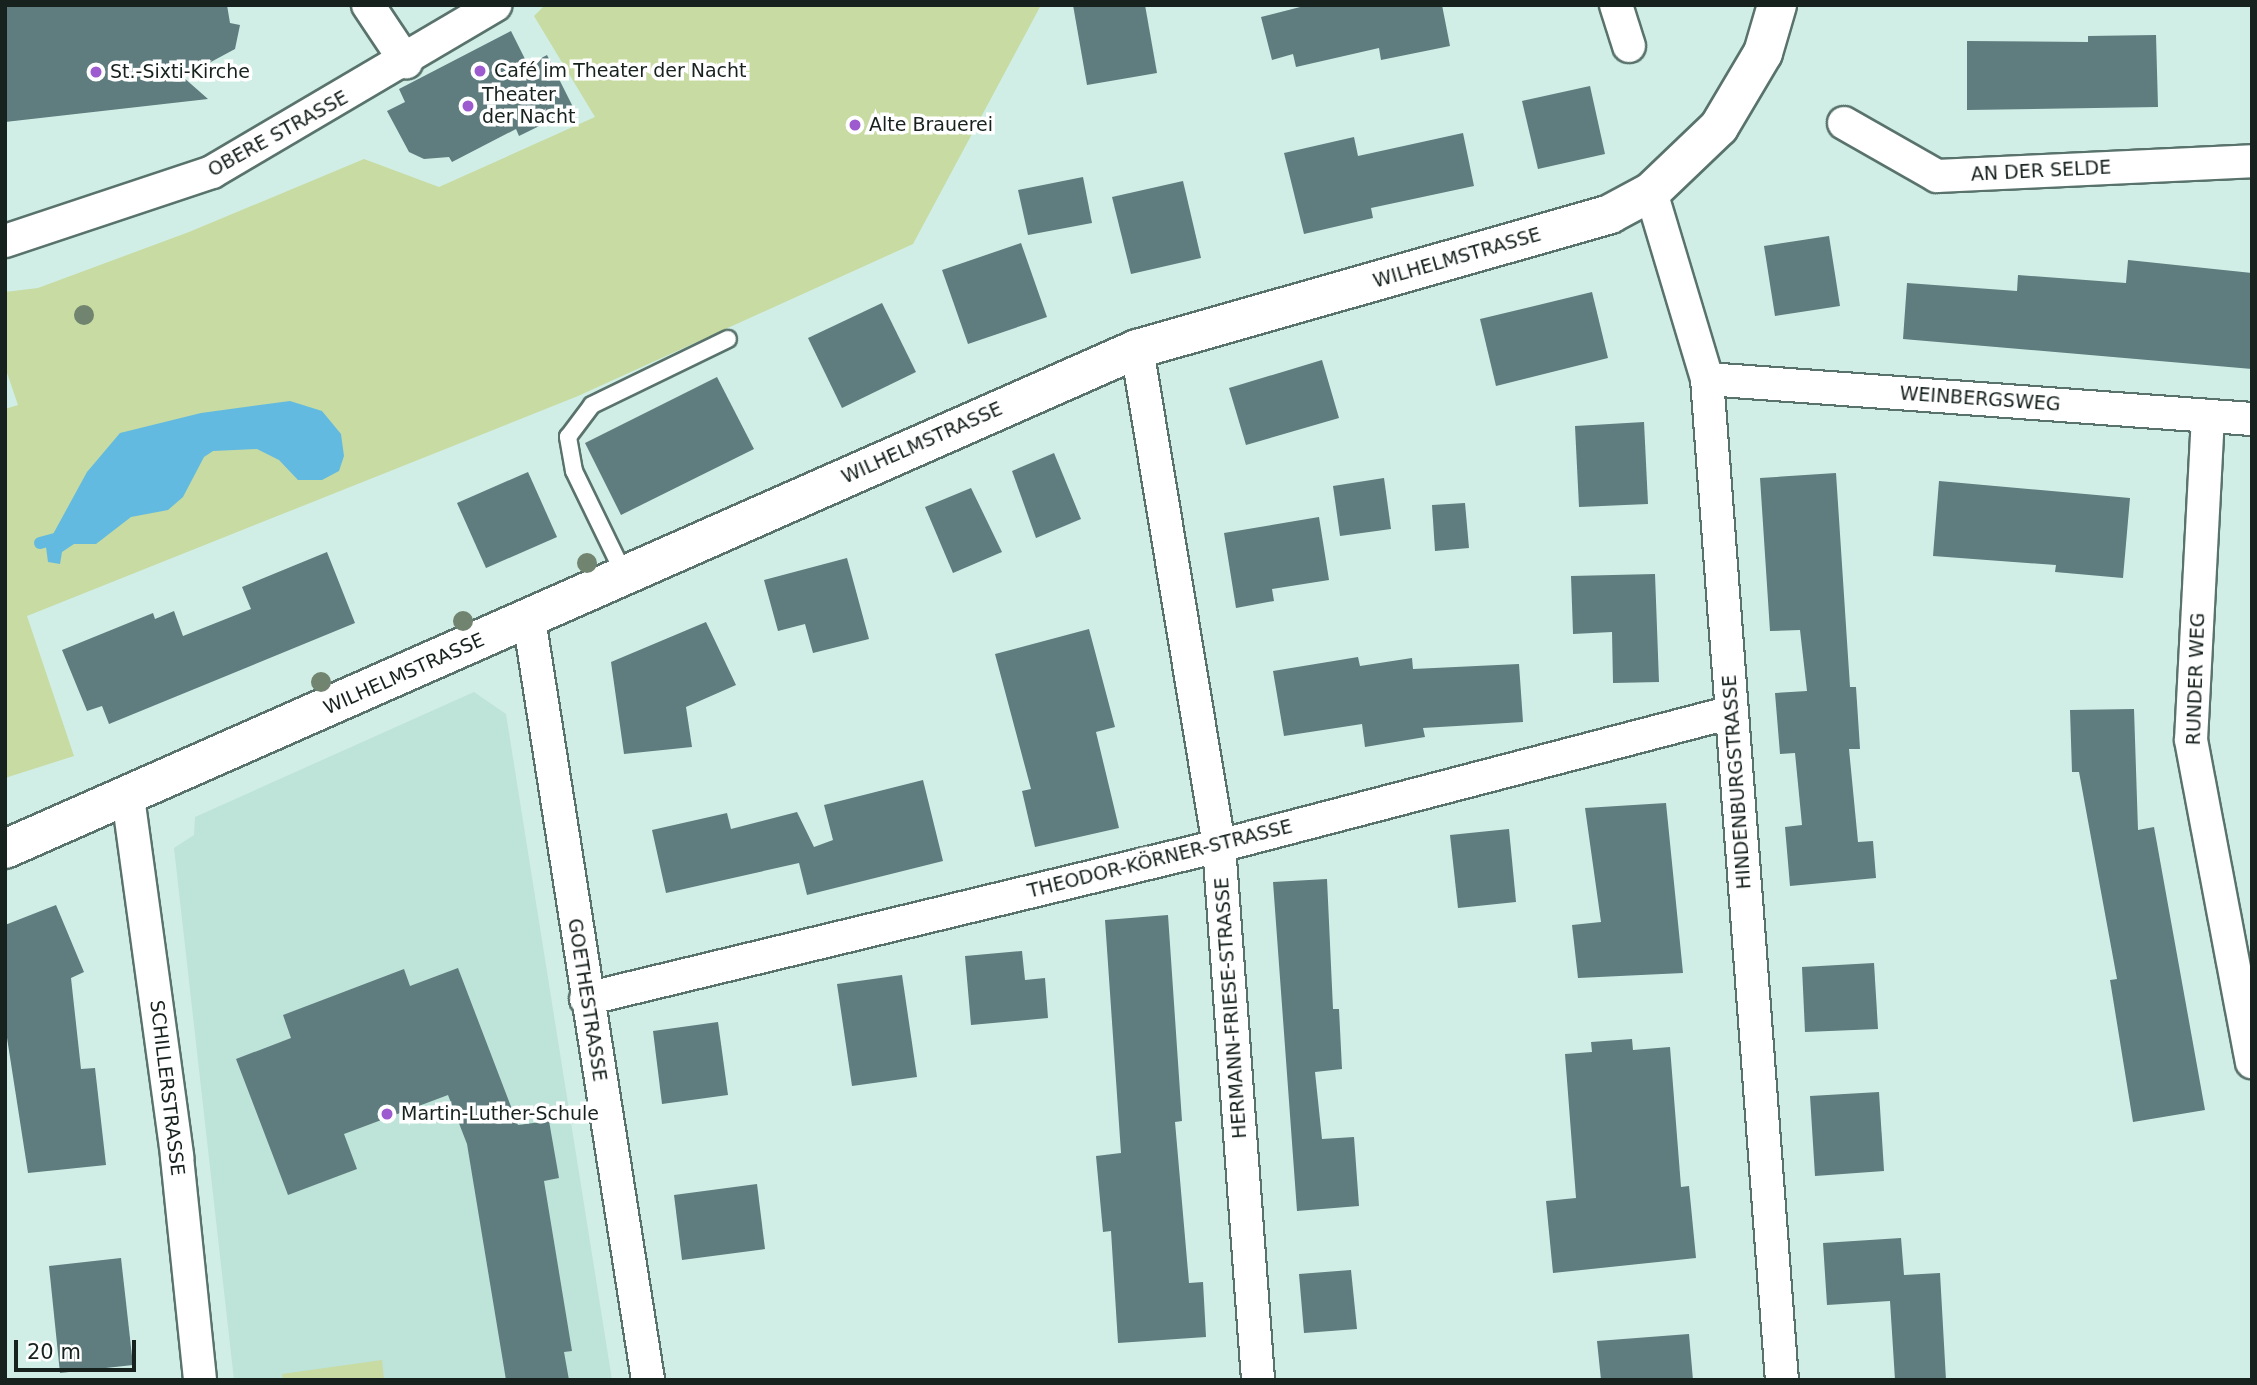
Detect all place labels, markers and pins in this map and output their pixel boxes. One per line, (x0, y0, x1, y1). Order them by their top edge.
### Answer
place label: Café im Theater der Nacht (494, 60, 747, 82)
place label: St.-Sixti-Kirche (110, 61, 250, 83)
marker: Café im Theater der Nacht (472, 63, 488, 79)
marker: St.-Sixti-Kirche (88, 64, 104, 80)
place label: Theater der Nacht (482, 84, 575, 128)
marker: Theater der Nacht (460, 98, 476, 114)
place label: Alte Brauerei (869, 114, 993, 136)
marker: Alte Brauerei (847, 117, 863, 133)
place label: Martin-Luther-Schule (401, 1103, 599, 1125)
marker: Martin-Luther-Schule (379, 1106, 395, 1122)

